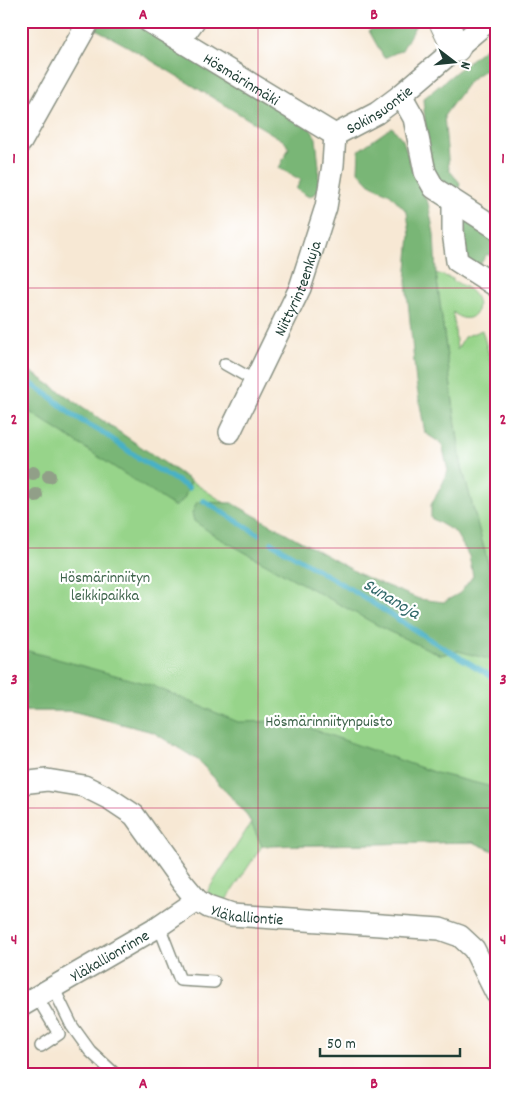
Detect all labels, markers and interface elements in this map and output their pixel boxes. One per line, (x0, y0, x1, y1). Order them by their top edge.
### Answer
text: A (139, 4, 148, 27)
text: B (370, 4, 378, 27)
north arrow (430, 38, 480, 88)
street label: Hösmärinmäki (198, 48, 283, 113)
text: N (454, 59, 475, 71)
street label: Sokinsuontie (343, 81, 419, 141)
text: 1 (12, 148, 16, 171)
text: 1 (501, 148, 505, 171)
street label: Niittyrinteenkuja (269, 238, 329, 341)
text: 2 (11, 409, 18, 432)
text: 2 (500, 409, 507, 432)
park label: Hösmärinniityn leikkipaikka (60, 567, 150, 608)
water label: Sunanoja (358, 573, 425, 628)
text: 3 (10, 669, 18, 692)
text: 3 (499, 669, 507, 692)
park label: Hösmärinniitynpuisto (265, 711, 393, 734)
street label: Yläkalliontie (207, 900, 284, 932)
street label: Yläkallionrinne (67, 925, 154, 989)
text: 4 (11, 929, 17, 952)
text: 4 (500, 929, 506, 952)
scale bar (320, 1026, 460, 1058)
text: 50 m (327, 1034, 356, 1056)
text: A (139, 1073, 148, 1096)
text: B (370, 1073, 378, 1096)

